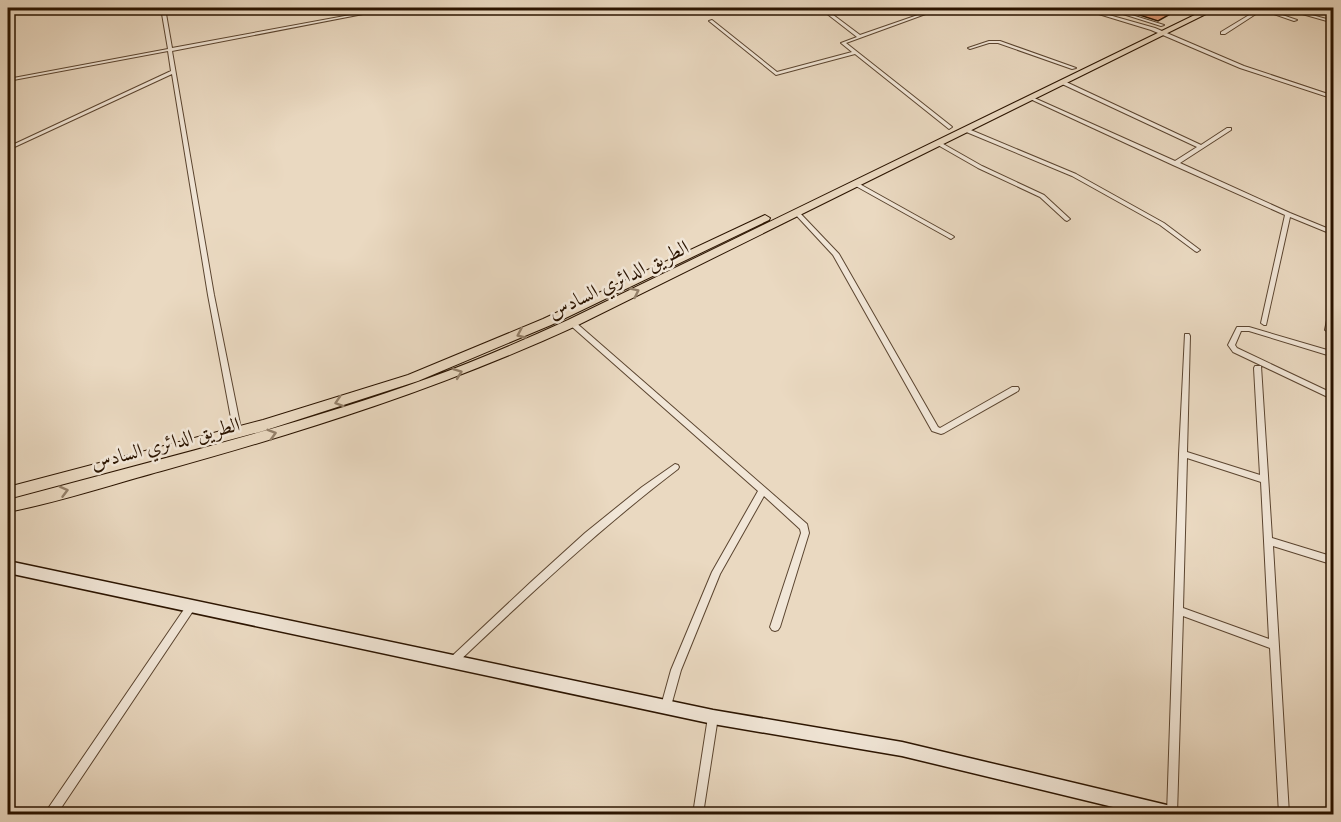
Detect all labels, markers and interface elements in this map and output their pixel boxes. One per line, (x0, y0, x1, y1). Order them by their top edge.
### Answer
street label: الطريق الدائري السادس (544, 235, 694, 327)
one-way arrow (628, 288, 639, 300)
one-way arrow (517, 327, 528, 339)
one-way arrow (452, 368, 462, 381)
one-way arrow (334, 395, 345, 407)
street label: الطريق الدائري السادس (88, 412, 243, 478)
one-way arrow (267, 429, 277, 441)
one-way arrow (59, 485, 69, 498)

